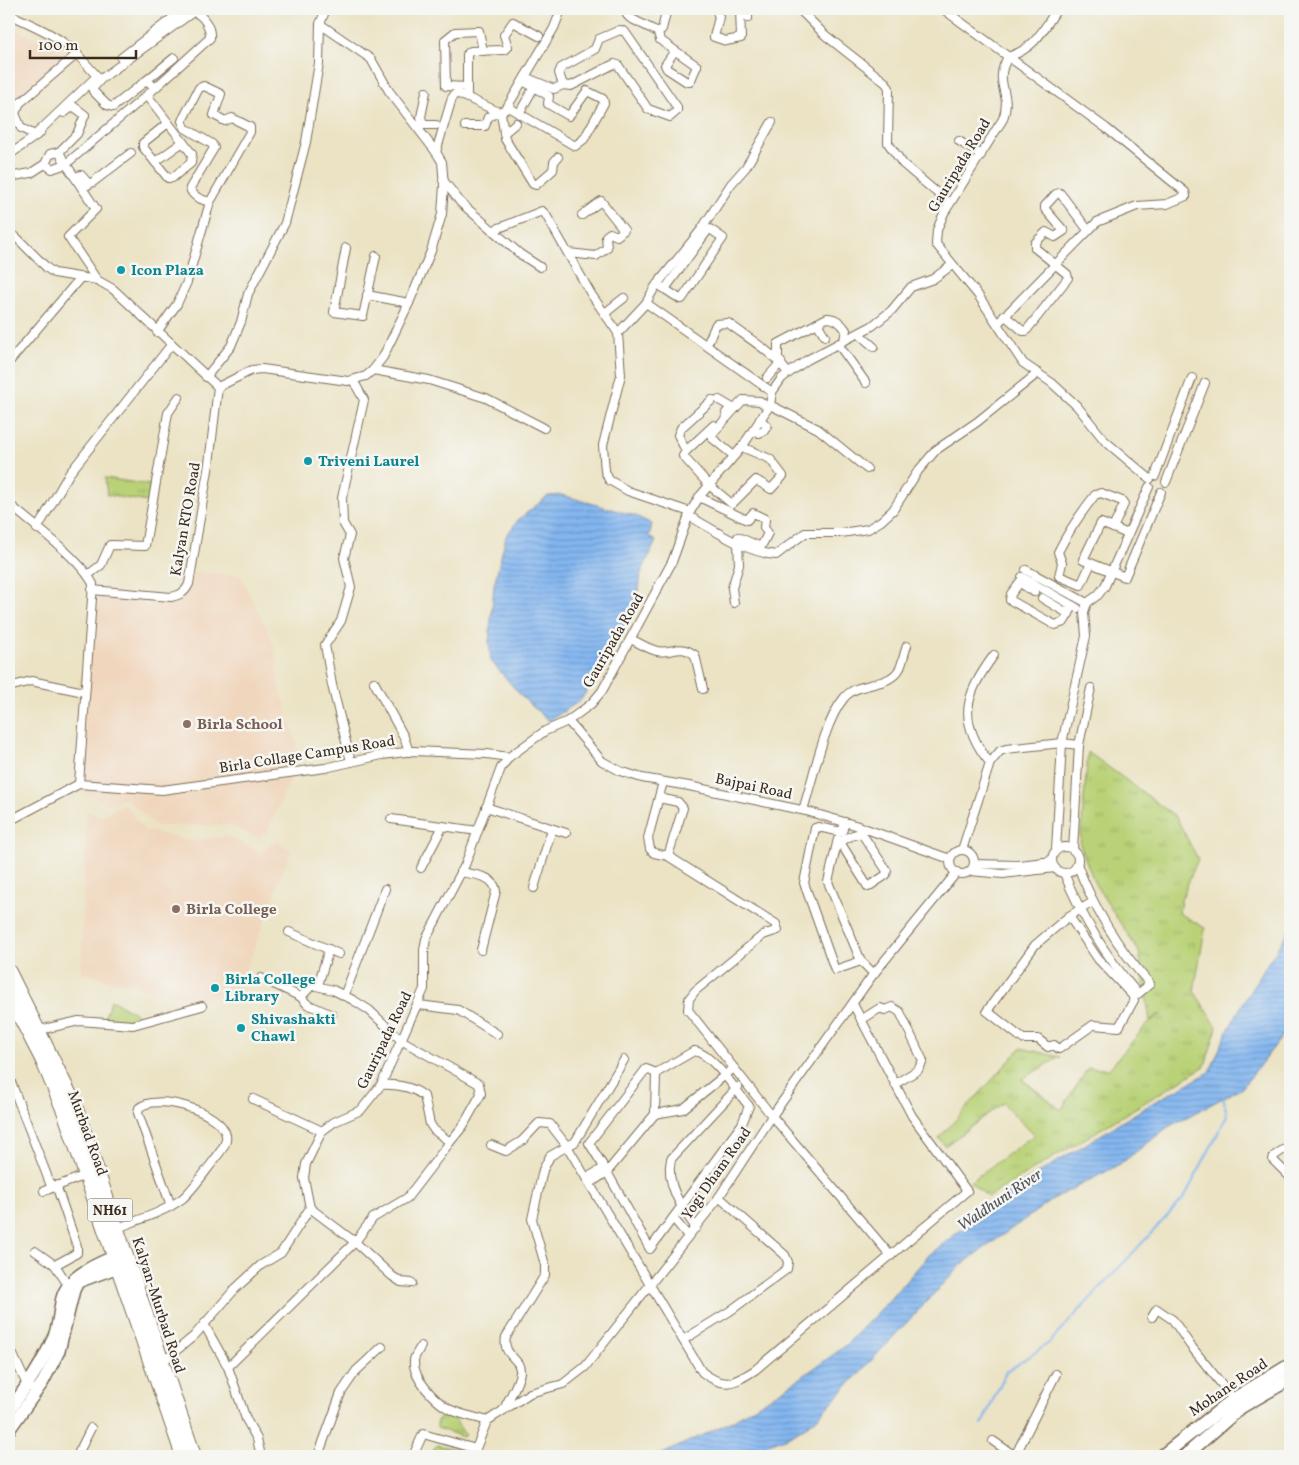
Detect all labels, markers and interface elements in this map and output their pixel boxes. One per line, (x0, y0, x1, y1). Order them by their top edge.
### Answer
scale bar (30, 28, 136, 60)
text: 100 m (38, 36, 78, 57)
street label: Gauripada Road (924, 115, 997, 217)
place label: Icon Plaza (131, 261, 204, 282)
marker: Icon Plaza (115, 264, 127, 276)
place label: Triveni Laurel (318, 452, 419, 473)
marker: Triveni Laurel (302, 455, 314, 467)
street label: Kalyan RTO Road (166, 461, 207, 578)
street label: Gauripada Road (579, 589, 650, 692)
place label: Birla School (197, 715, 283, 736)
marker: Birla School (181, 718, 193, 730)
street label: Birla Collage Campus Road (218, 731, 397, 780)
street label: Bajpai Road (713, 769, 794, 806)
place label: Birla College (186, 900, 277, 921)
marker: Birla College (170, 903, 182, 915)
place label: Birla College Library (225, 970, 316, 1008)
marker: Birla College Library (209, 982, 221, 994)
street label: Gauripada Road (353, 988, 418, 1093)
place label: Shivashakti Chawl (251, 1010, 336, 1048)
marker: Shivashakti Chawl (235, 1022, 247, 1034)
street label: Murbad Road (61, 1088, 112, 1179)
street label: Yogi Dham Road (677, 1123, 757, 1224)
water label: Waldhuni River (953, 1164, 1048, 1237)
road number: NH61 (88, 1198, 132, 1222)
street label: Kalyan-Murbad Road (126, 1235, 190, 1376)
street label: Mohane Road (1185, 1354, 1272, 1422)

